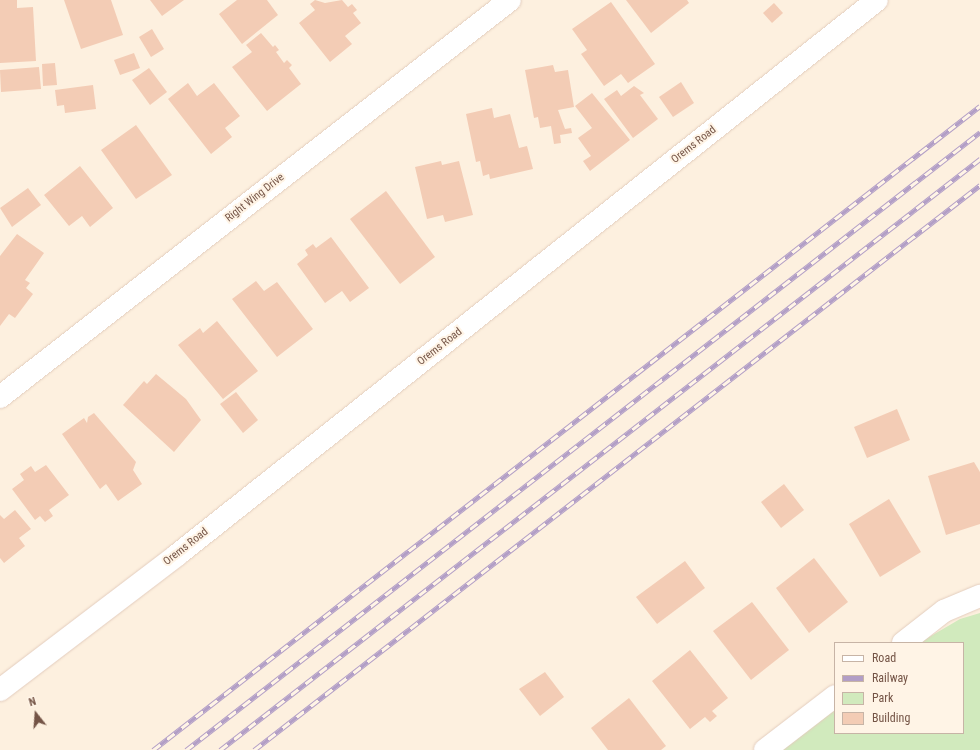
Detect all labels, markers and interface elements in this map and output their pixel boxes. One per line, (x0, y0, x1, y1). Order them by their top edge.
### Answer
street label: Orems Road (669, 124, 719, 166)
street label: Right Wing Drive (223, 171, 287, 225)
street label: Orems Road (415, 326, 465, 368)
street label: Orems Road (161, 526, 211, 568)
legend (834, 642, 964, 734)
text: Road (872, 651, 896, 665)
text: Railway (872, 671, 908, 685)
text: Park (872, 691, 893, 705)
north arrow (16, 694, 56, 734)
text: N (27, 695, 37, 709)
text: Building (872, 711, 910, 725)

